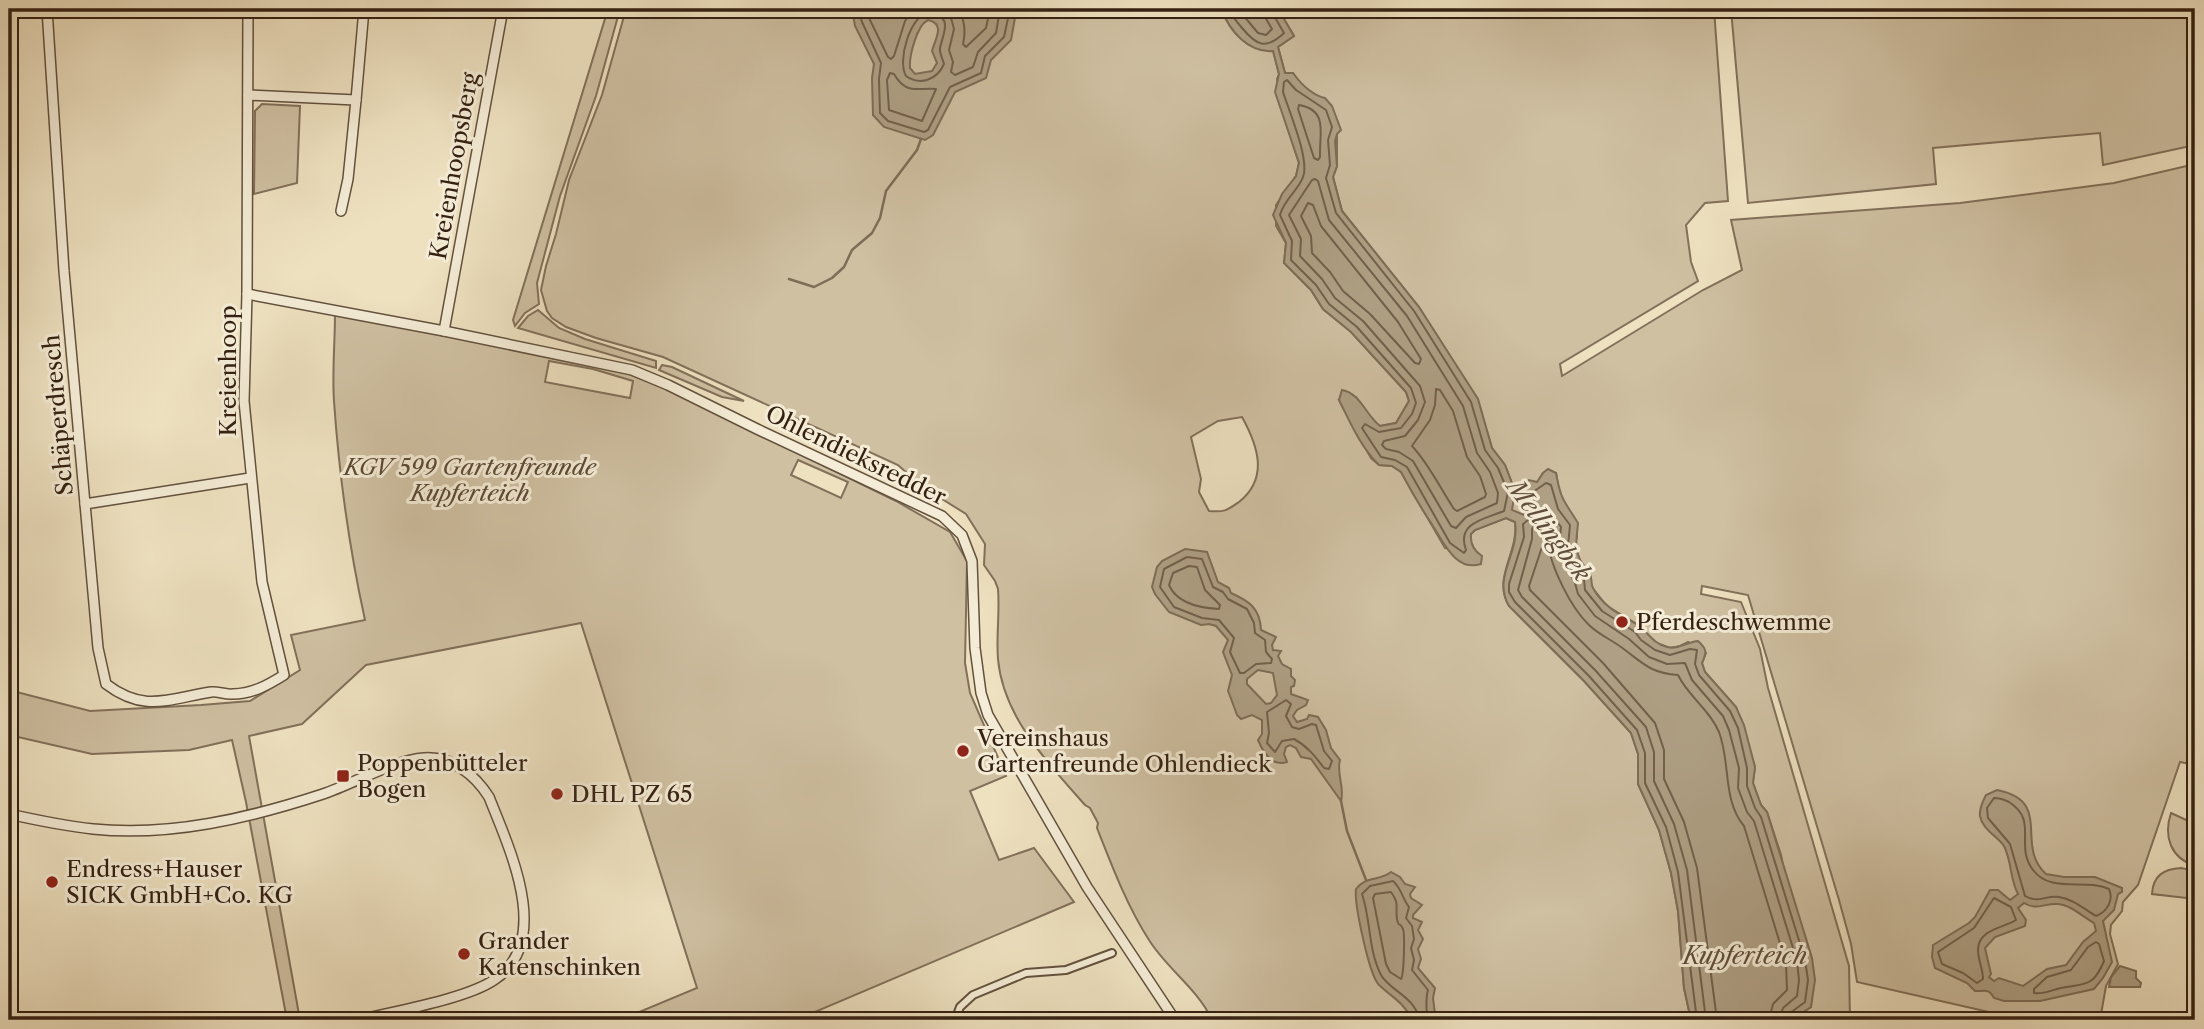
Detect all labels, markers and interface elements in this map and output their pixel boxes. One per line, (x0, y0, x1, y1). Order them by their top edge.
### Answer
street label: Kreienhoopsberg (424, 69, 484, 262)
street label: Kreienhoop (214, 305, 242, 437)
street label: Schäperdresch (37, 333, 79, 497)
street label: Ohlendieksredder (761, 399, 951, 511)
park label: KGV 599 Gartenfreunde Kupferteich (342, 453, 597, 507)
water label: Mellingbek (1499, 471, 1597, 587)
place label: Pferdeschwemme (1636, 608, 1831, 636)
marker: Pferdeschwemme (1614, 614, 1630, 630)
place label: Vereinshaus Gartenfreunde Ohlendieck (976, 724, 1273, 778)
marker: Vereinshaus Gartenfreunde Ohlendieck (955, 743, 971, 759)
place label: Poppenbütteler Bogen (357, 749, 528, 803)
marker: Poppenbütteler Bogen (335, 768, 351, 784)
place label: DHL PZ 65 (571, 780, 693, 808)
marker: DHL PZ 65 (549, 786, 565, 802)
place label: Endress+Hauser SICK GmbH+Co. KG (66, 855, 293, 909)
marker: Endress+Hauser SICK GmbH+Co. KG (44, 874, 60, 890)
place label: Grander Katenschinken (478, 927, 641, 981)
water label: Kupferteich (1681, 941, 1807, 970)
marker: Grander Katenschinken (456, 946, 472, 962)

